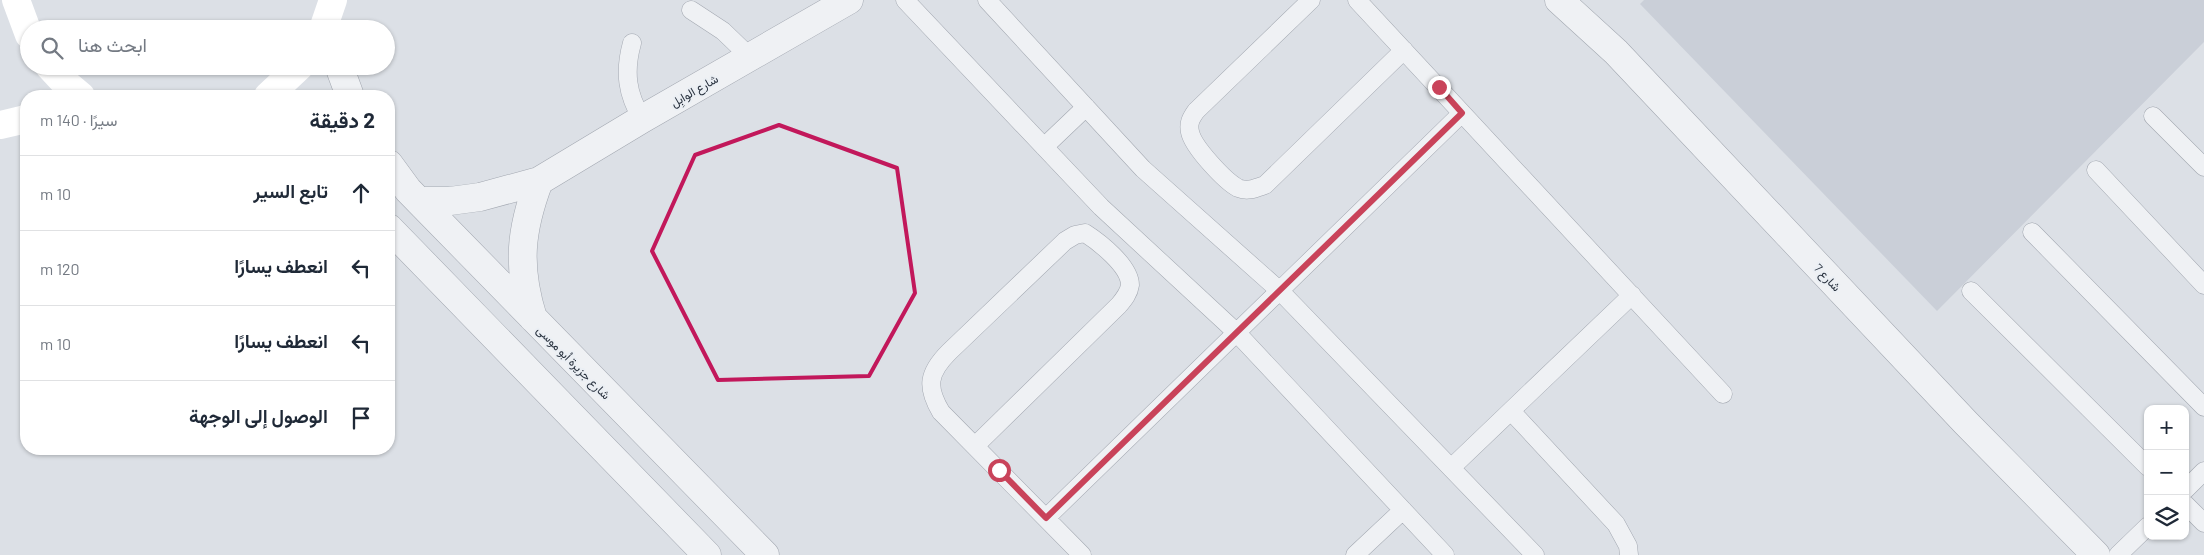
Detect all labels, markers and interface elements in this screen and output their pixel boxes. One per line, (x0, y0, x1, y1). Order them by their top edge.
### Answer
search box (20, 20, 395, 75)
text: ابحث هنا (78, 33, 147, 56)
icon: search (38, 34, 66, 62)
street label: شارع الوابِل (668, 71, 722, 112)
route end (1428, 76, 1451, 99)
text: 2 دقيقة (310, 107, 375, 132)
text: سيرًا · 140 m (40, 110, 117, 129)
text: تابع السير (253, 179, 328, 202)
icon: ahead (347, 179, 375, 207)
text: 10 m (40, 184, 71, 203)
text: انعطف يسارًا (234, 254, 328, 277)
icon: left (347, 254, 375, 282)
text: 120 m (40, 259, 80, 278)
street label: شارع 7 (1810, 260, 1844, 296)
street label: شارع جزيرة أبو موسى (532, 322, 614, 404)
text: انعطف يسارًا (234, 329, 328, 352)
icon: left (347, 329, 375, 357)
text: 10 m (40, 334, 71, 353)
text: الوصول إلى الوجهة (189, 404, 328, 427)
icon: arrive (347, 404, 375, 432)
map controls (2144, 405, 2189, 540)
button: + (2144, 405, 2189, 450)
button: − (2144, 450, 2189, 495)
route start (988, 459, 1011, 482)
button: layers (2144, 495, 2189, 540)

